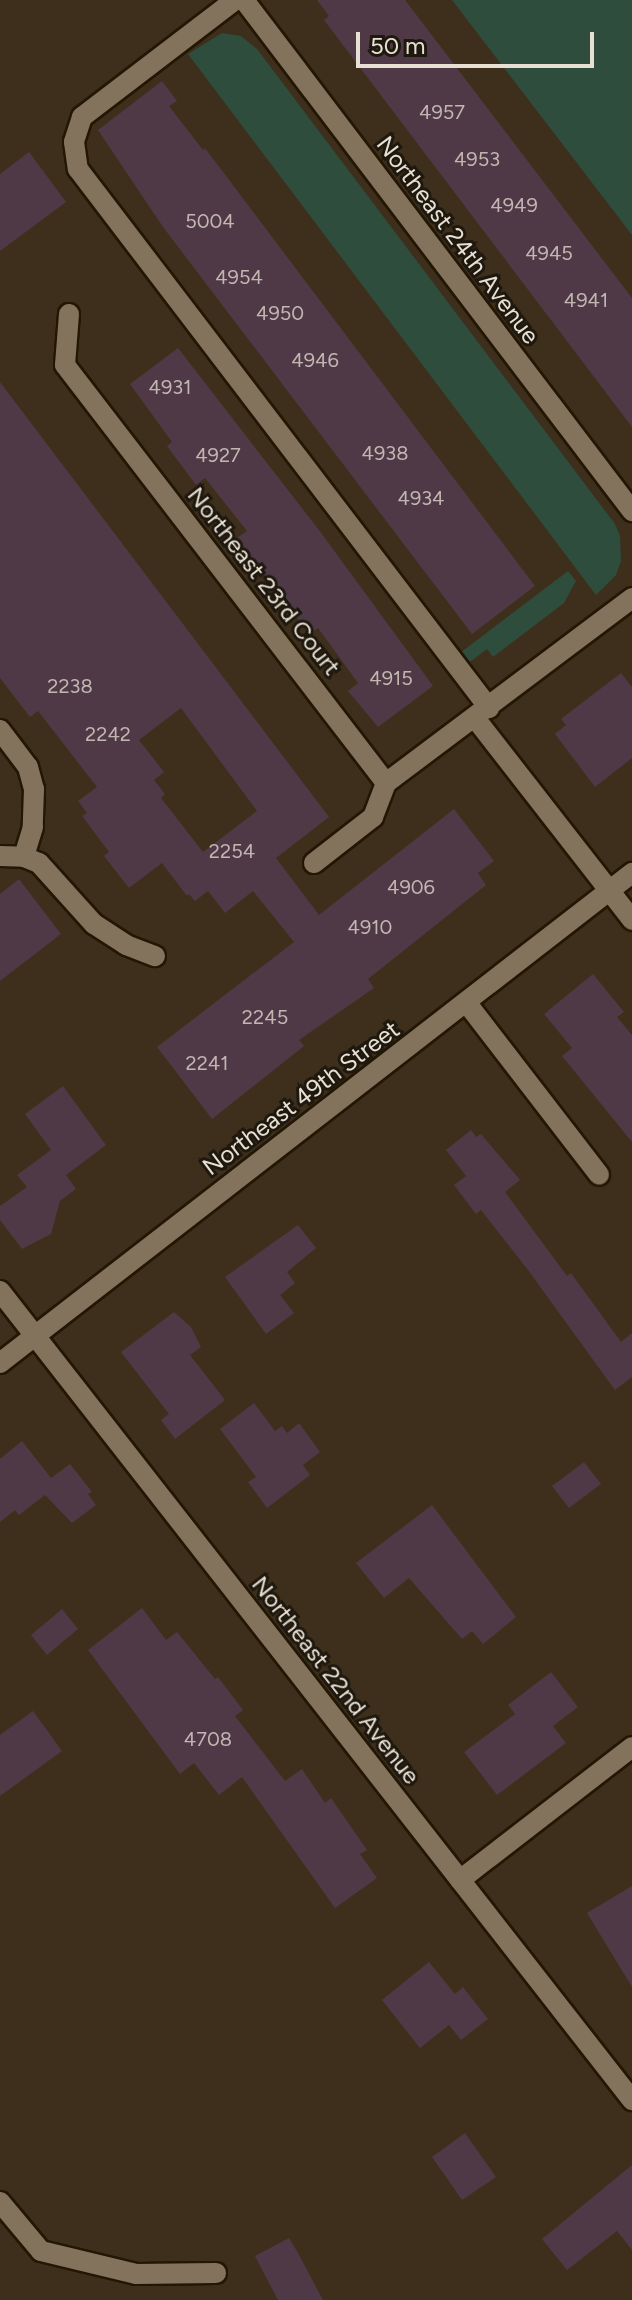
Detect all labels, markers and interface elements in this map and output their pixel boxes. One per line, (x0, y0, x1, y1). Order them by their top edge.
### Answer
scale bar (360, 16, 598, 66)
text: 50 m (370, 31, 426, 60)
house number: 4957 (419, 100, 465, 124)
street label: Northeast 24th Avenue (371, 131, 545, 349)
house number: 4953 (454, 147, 500, 171)
house number: 4949 (490, 193, 538, 217)
house number: 5004 (185, 209, 235, 233)
house number: 4945 (525, 241, 573, 265)
house number: 4954 (215, 265, 263, 289)
house number: 4941 (564, 288, 608, 312)
house number: 4950 (256, 301, 304, 325)
house number: 4946 (291, 348, 339, 372)
house number: 4931 (149, 375, 191, 399)
house number: 4938 (362, 441, 408, 465)
house number: 4927 (195, 443, 241, 467)
street label: Northeast 23rd Court (182, 481, 346, 681)
house number: 4934 (397, 486, 445, 510)
house number: 4915 (369, 666, 413, 690)
house number: 2238 (47, 674, 93, 698)
house number: 2242 (85, 722, 131, 746)
house number: 2254 (209, 839, 255, 863)
house number: 4906 (387, 875, 435, 899)
house number: 4910 (348, 915, 392, 939)
house number: 2245 (242, 1005, 288, 1029)
street label: Northeast 49th Street (197, 1015, 405, 1181)
house number: 2241 (185, 1051, 229, 1075)
street label: Northeast 22nd Avenue (246, 1570, 426, 1790)
house number: 4708 (184, 1727, 232, 1751)

